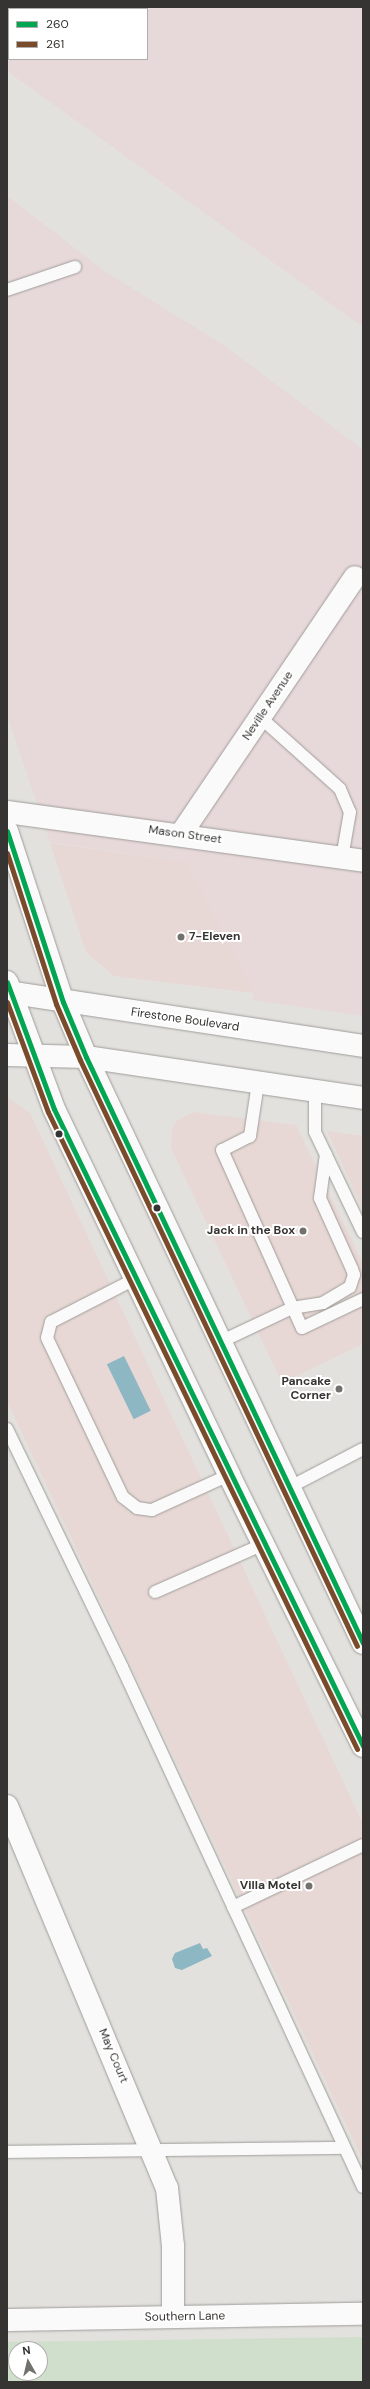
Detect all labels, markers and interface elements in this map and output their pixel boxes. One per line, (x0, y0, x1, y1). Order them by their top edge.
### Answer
legend (8, 8, 148, 60)
text: 260 (46, 16, 69, 32)
text: 261 (46, 36, 64, 52)
street label: Neville Avenue (240, 669, 296, 743)
street label: Mason Street (147, 823, 223, 847)
place label: 7-Eleven (189, 930, 241, 944)
marker: 7-Eleven (176, 932, 186, 942)
street label: Firestone Boulevard (130, 1005, 240, 1035)
unlabelled marker (54, 1129, 64, 1139)
unlabelled marker (152, 1203, 162, 1213)
place label: Jack in the Box (207, 1224, 295, 1238)
marker: Jack in the Box (298, 1226, 308, 1236)
place label: Pancake Corner (282, 1375, 331, 1403)
marker: Pancake Corner (334, 1384, 344, 1394)
place label: Villa Motel (240, 1879, 301, 1893)
marker: Villa Motel (304, 1881, 314, 1891)
street label: May Court (95, 2026, 131, 2086)
street label: Southern Lane (145, 2309, 225, 2325)
north arrow (8, 2341, 48, 2381)
text: N (22, 2343, 31, 2358)

